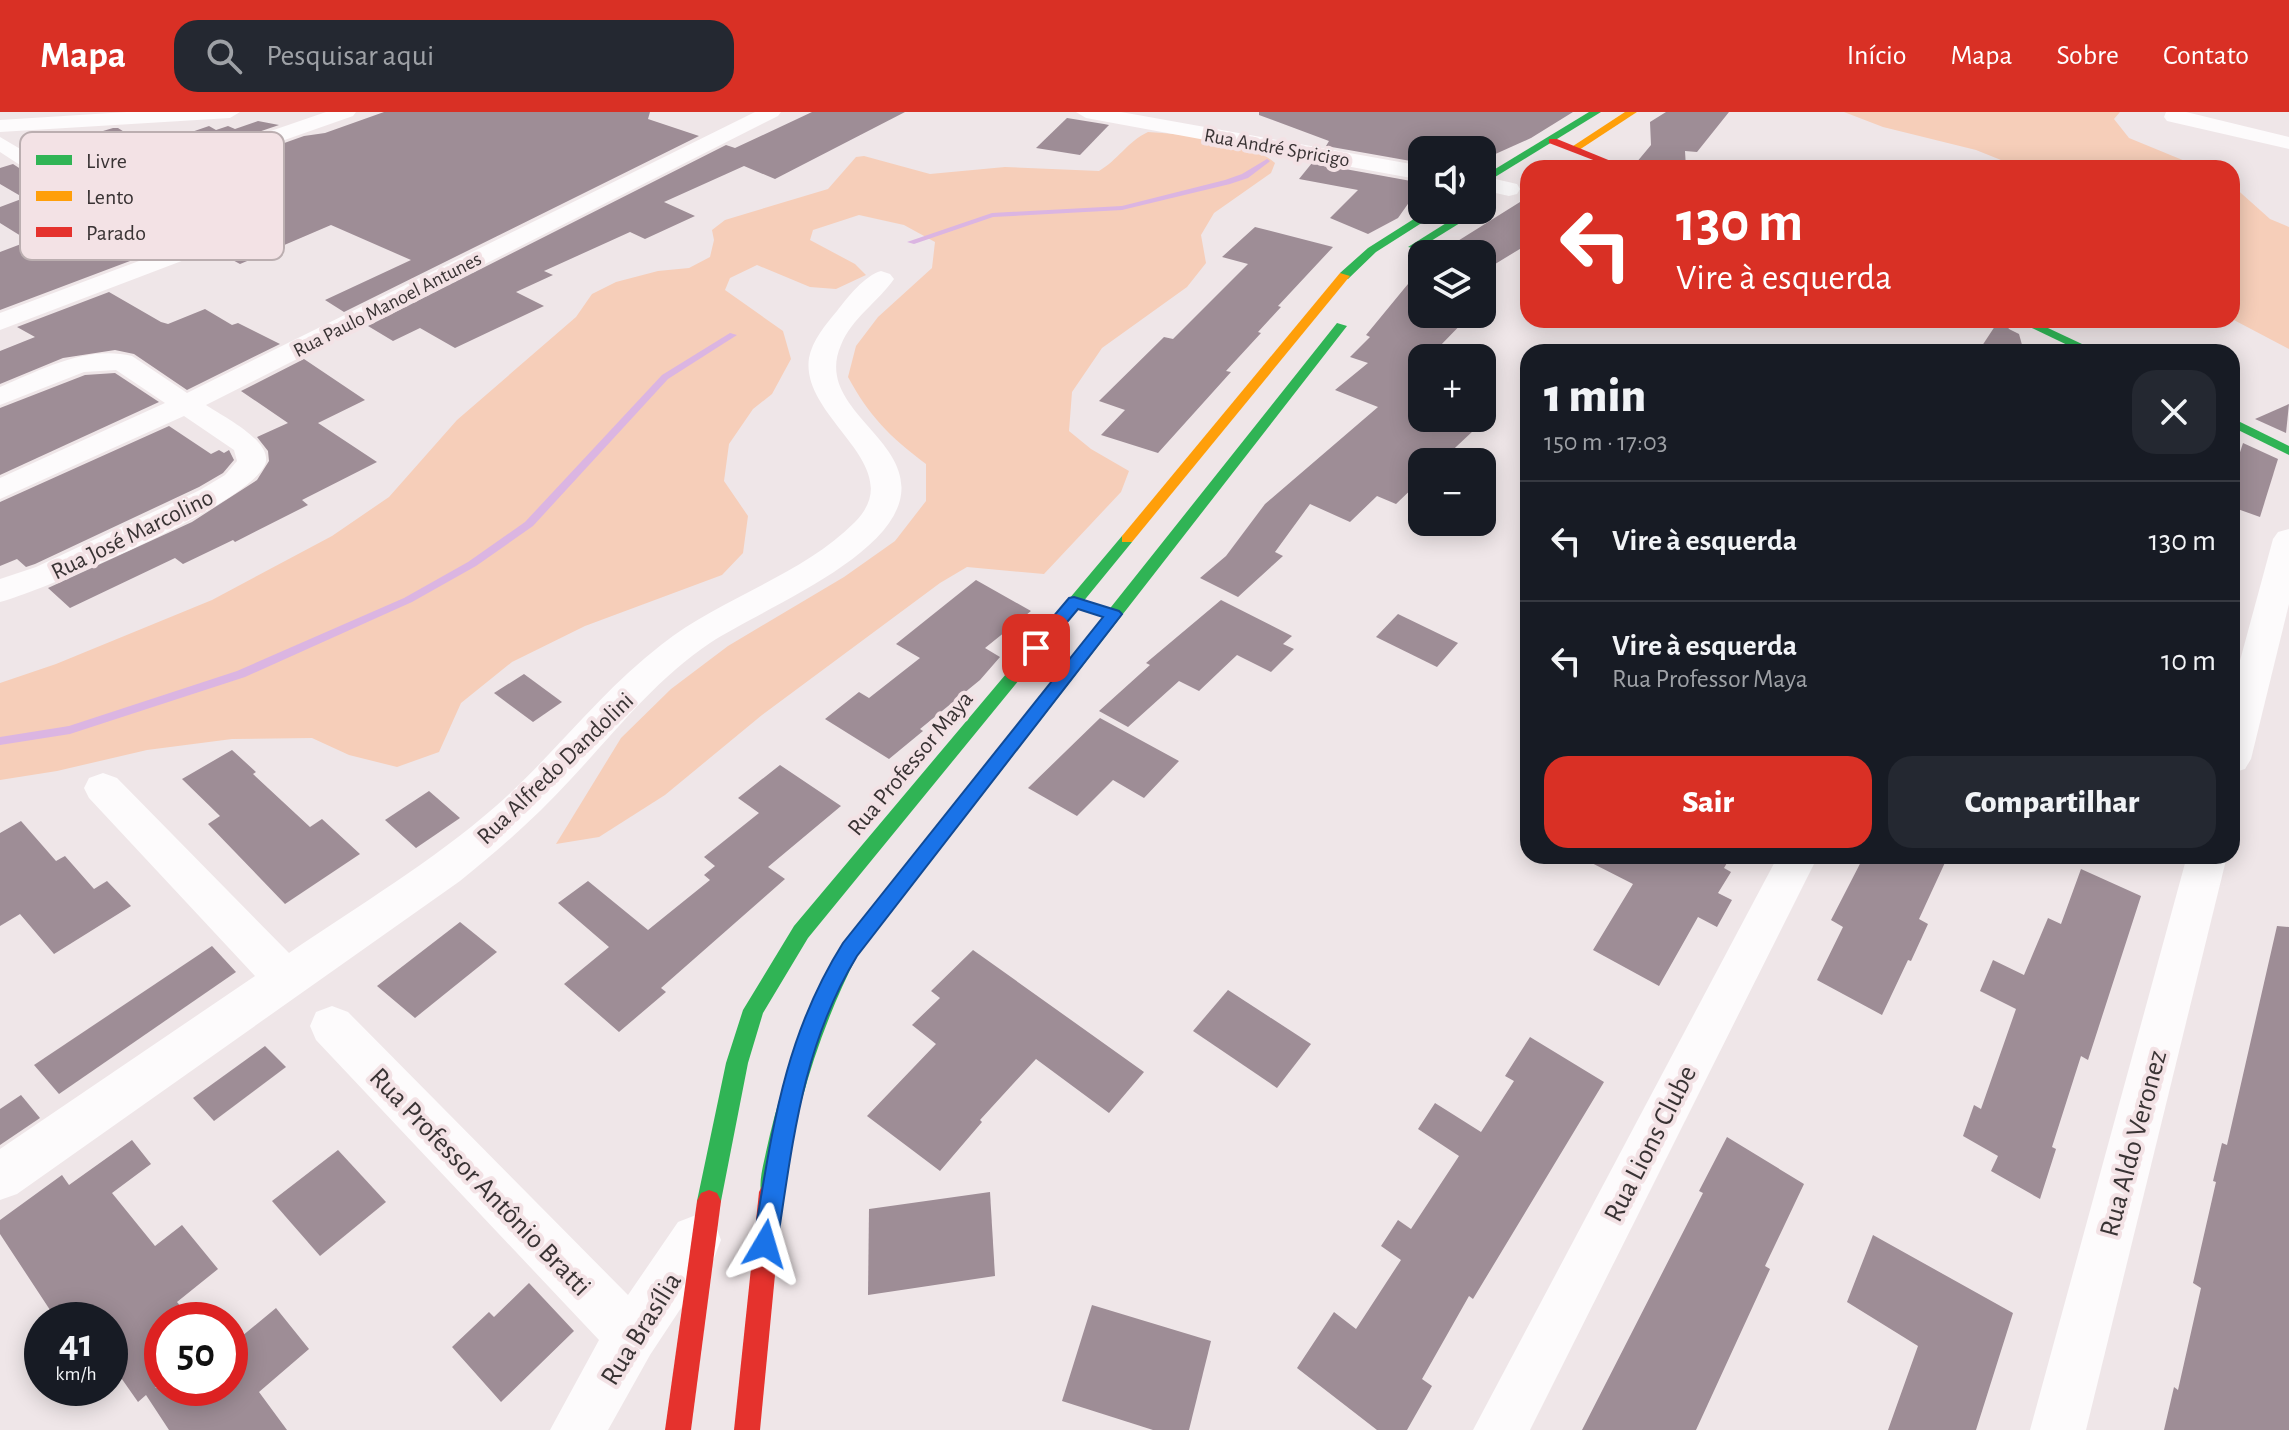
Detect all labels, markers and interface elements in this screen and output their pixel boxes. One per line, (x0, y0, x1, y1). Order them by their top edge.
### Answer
search box (174, 20, 734, 92)
icon: search (202, 34, 246, 78)
text: Mapa (40, 37, 126, 75)
text: Pesquisar aqui (266, 41, 434, 71)
text: Início (1847, 42, 1907, 70)
text: Mapa (1951, 42, 2012, 70)
text: Sobre (2056, 42, 2119, 70)
text: Contato (2163, 42, 2249, 70)
street label: Rua André Spricigo (1203, 125, 1351, 171)
legend (20, 132, 284, 260)
map controls (1408, 136, 1496, 536)
button: sound (1408, 136, 1496, 224)
text: Livre (86, 150, 127, 172)
text: Lento (86, 186, 134, 208)
icon: left (1544, 192, 1648, 296)
text: 130 m (1676, 195, 1803, 251)
text: Parado (86, 222, 146, 244)
button: layers (1408, 240, 1496, 328)
street label: Rua Paulo Manoel Antunes (290, 249, 485, 361)
text: Vire à esquerda (1676, 260, 1892, 296)
button: + (1408, 344, 1496, 432)
button: close (2132, 370, 2216, 454)
text: 1 min (1544, 373, 1646, 421)
text: 150 m · 17:03 (1544, 429, 1667, 455)
button: − (1408, 448, 1496, 536)
street label: Rua José Marcolino (48, 485, 217, 584)
icon: left (1544, 519, 1588, 563)
text: Vire à esquerda (1612, 526, 1797, 556)
text: 130 m (2149, 526, 2216, 556)
pin (1002, 614, 1070, 682)
icon: arrive (1014, 626, 1058, 670)
text: Vire à esquerda (1612, 631, 1797, 661)
icon: left (1544, 639, 1588, 683)
text: 10 m (2161, 646, 2216, 676)
text: Rua Professor Maya (1612, 666, 1808, 692)
street label: Rua Professor Maya (844, 687, 978, 841)
street label: Rua Alfredo Dandolini (473, 688, 639, 849)
button: Sair (1544, 756, 1872, 848)
button: Compartilhar (1888, 756, 2216, 848)
street label: Rua Aldo Veronez (2096, 1047, 2172, 1240)
street label: Rua Lions Clube (1599, 1061, 1702, 1227)
street label: Rua Professor Antônio Bratti (364, 1063, 596, 1302)
position arrow (723, 1202, 807, 1286)
street label: Rua Brasília (596, 1268, 687, 1390)
speed limit sign: 50 (144, 1302, 248, 1406)
text: 41 (59, 1324, 93, 1364)
text: km/h (55, 1364, 97, 1384)

